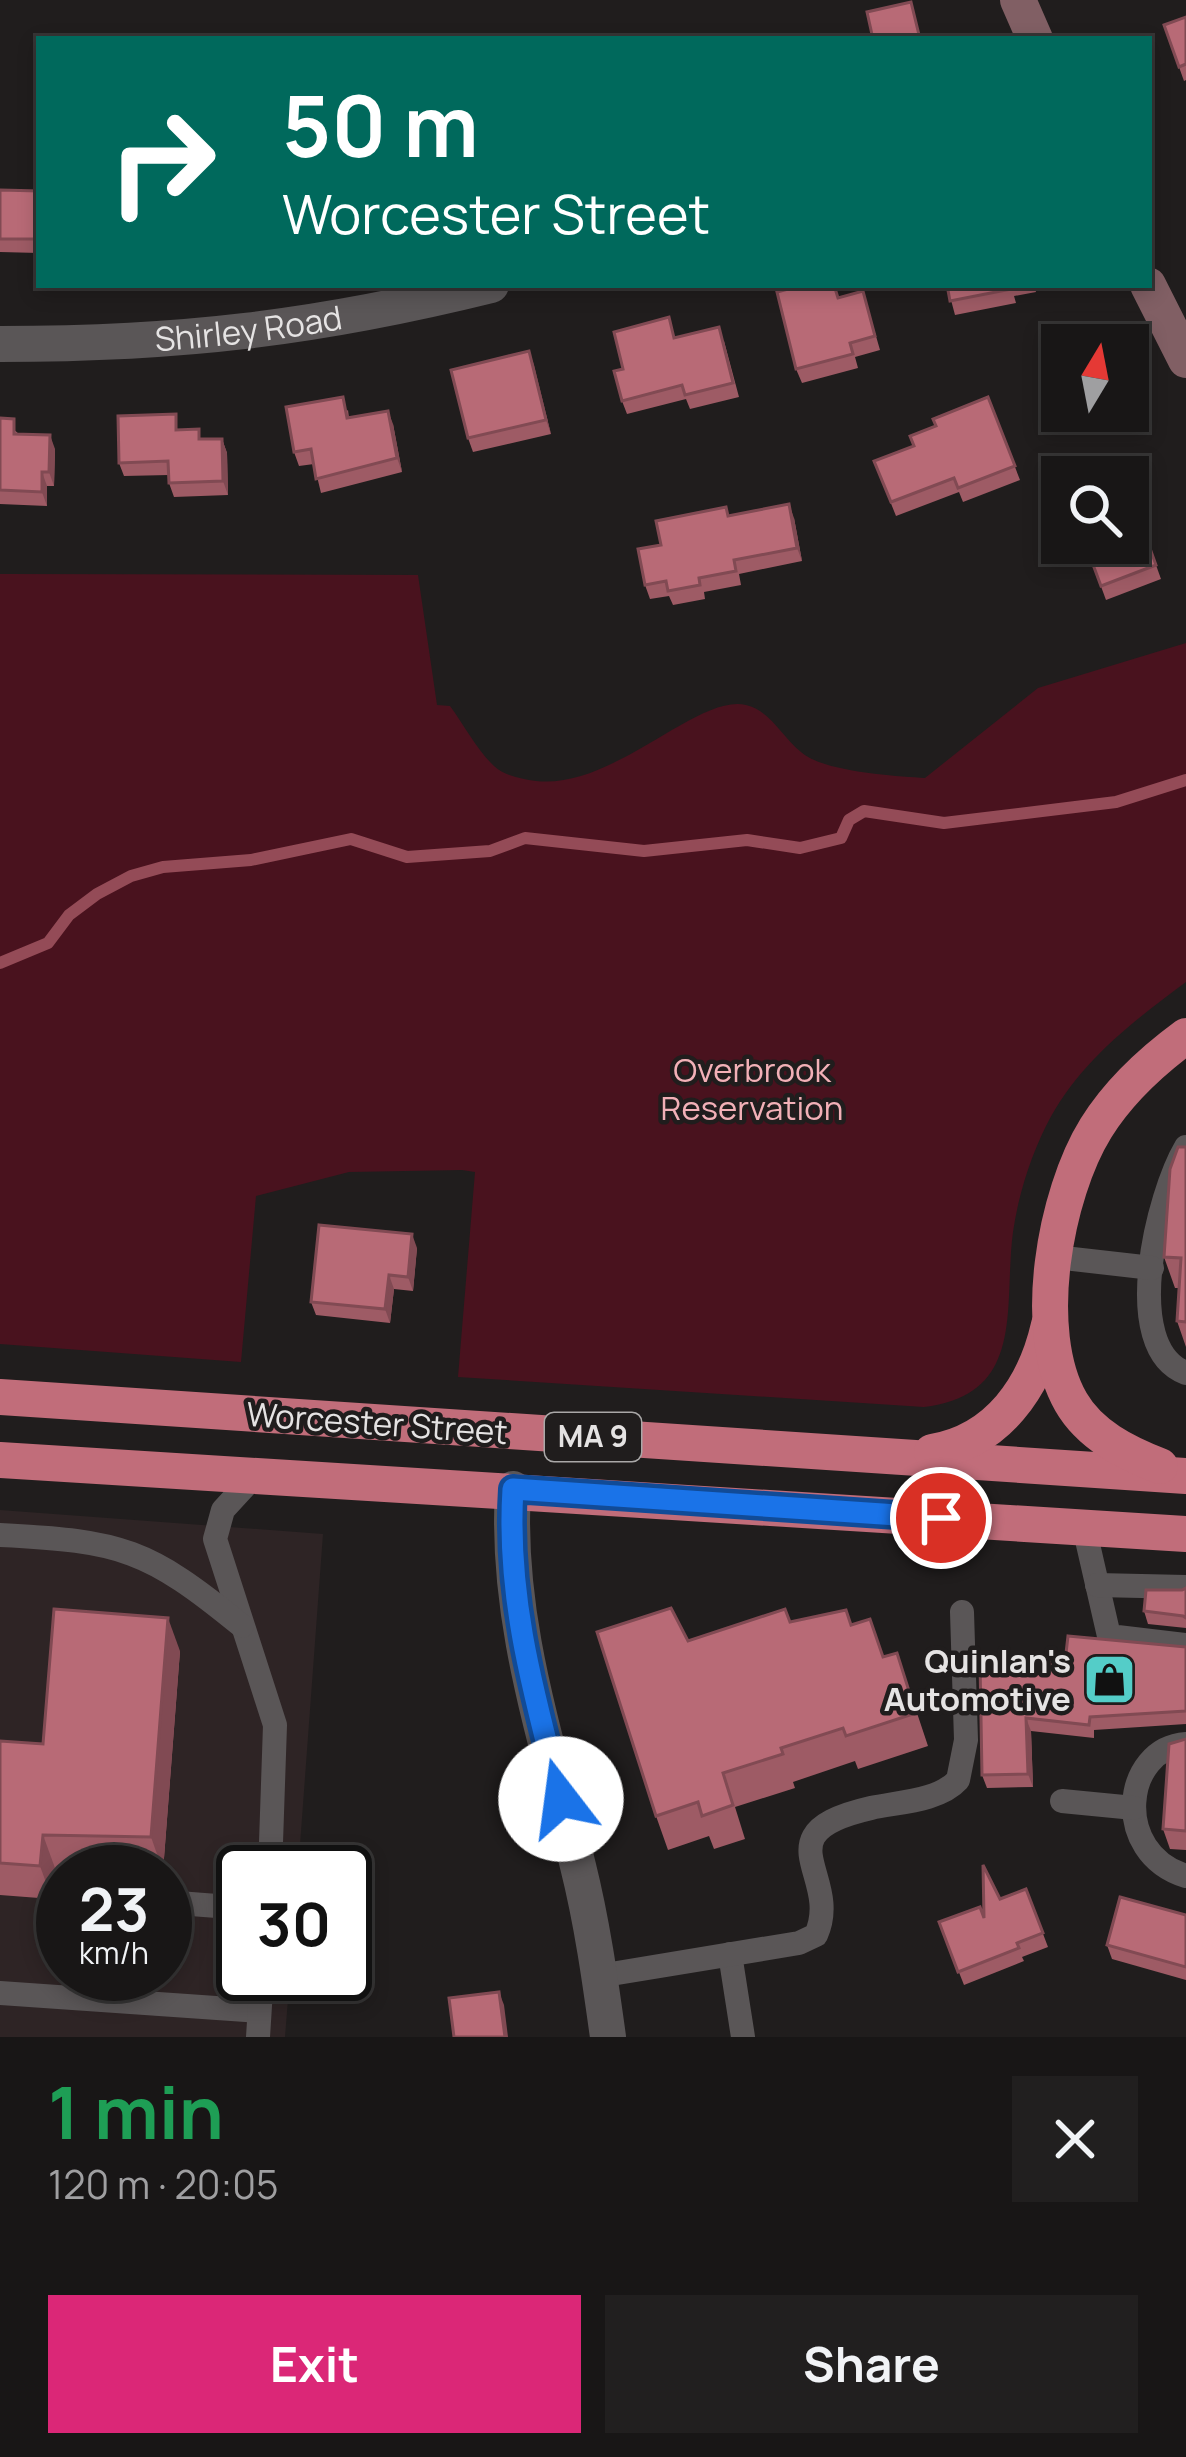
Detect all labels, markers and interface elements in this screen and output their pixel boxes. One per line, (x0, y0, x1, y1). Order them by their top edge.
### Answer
text: 50 m (282, 67, 479, 182)
icon: right (84, 84, 240, 240)
text: Worcester Street (282, 176, 710, 250)
street label: Shirley Road (153, 294, 345, 361)
north arrow (1041, 324, 1149, 432)
map controls (1041, 324, 1149, 564)
button: search (1041, 456, 1149, 564)
park label: Overbrook Reservation (661, 1047, 843, 1130)
street label: Worcester Street (245, 1391, 509, 1454)
road number: MA 9 (545, 1413, 641, 1461)
pin (890, 1467, 992, 1569)
icon: arrive (908, 1485, 974, 1551)
place label: Quinlan's Automotive (884, 1638, 1071, 1721)
shop icon: Quinlan's Automotive (1082, 1652, 1138, 1708)
position arrow (498, 1736, 624, 1862)
speed limit sign: 30 (216, 1845, 372, 2001)
text: 23 (79, 1867, 149, 1949)
text: km/h (79, 1932, 149, 1973)
text: 1 min (48, 2062, 224, 2161)
button: close (1012, 2076, 1138, 2202)
text: 120 m · 20:05 (48, 2157, 279, 2211)
button: Exit (48, 2295, 581, 2433)
button: Share (605, 2295, 1138, 2433)

